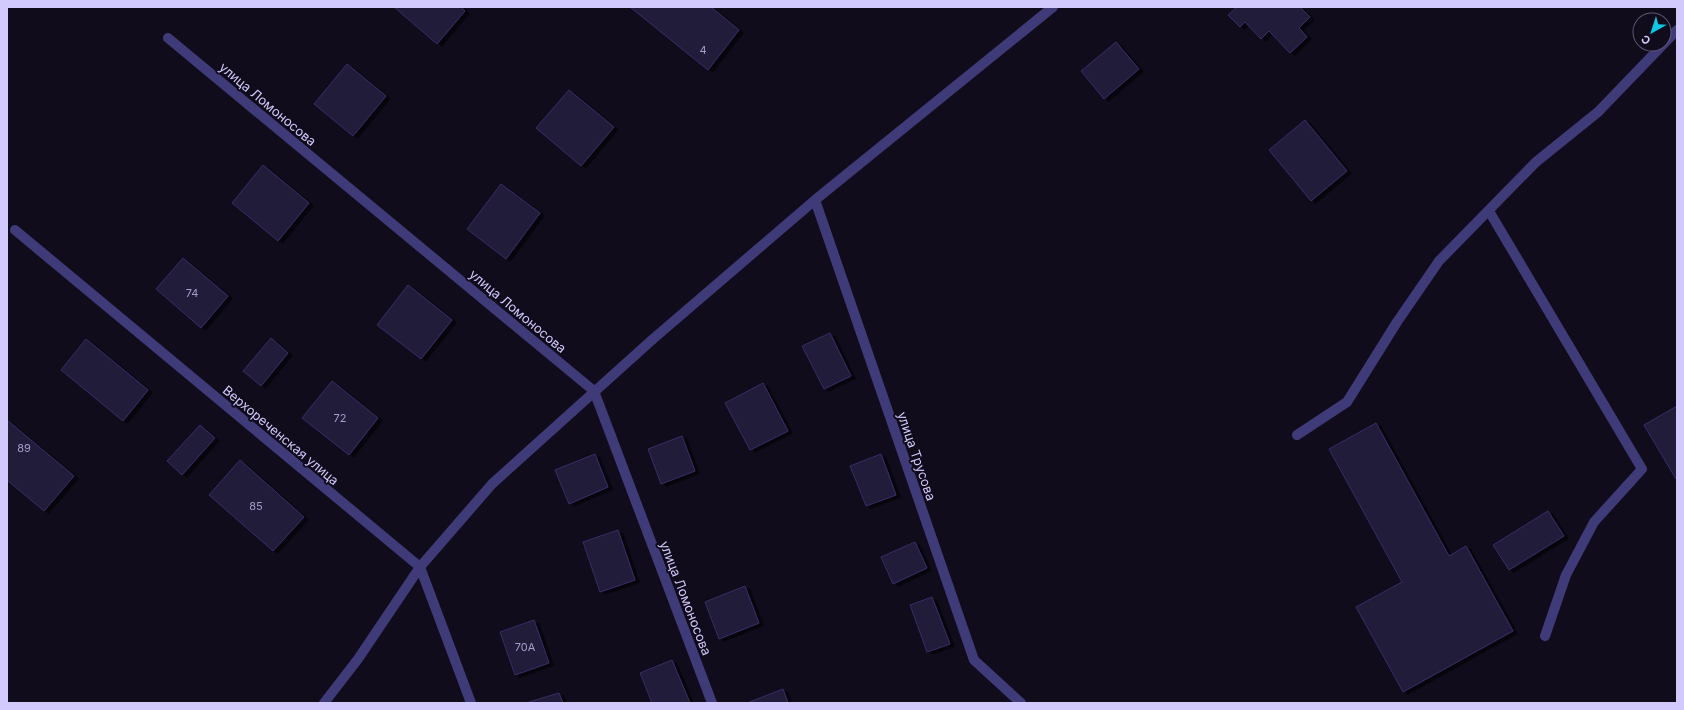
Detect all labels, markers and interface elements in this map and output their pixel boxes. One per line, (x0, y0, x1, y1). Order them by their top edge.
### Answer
north arrow (1632, 12, 1672, 52)
text: С (1638, 32, 1653, 48)
house number: 4 (699, 43, 707, 57)
street label: улица Ломоносова (216, 59, 320, 149)
street label: улица Ломоносова (466, 266, 570, 356)
house number: 74 (186, 286, 198, 300)
street label: Верхореченская улица (220, 382, 342, 488)
street label: улица Трусова (894, 409, 940, 503)
house number: 72 (334, 411, 346, 425)
house number: 89 (17, 441, 31, 455)
house number: 85 (249, 499, 263, 513)
street label: улица Ломоносова (657, 539, 715, 657)
house number: 70А (515, 640, 536, 654)

